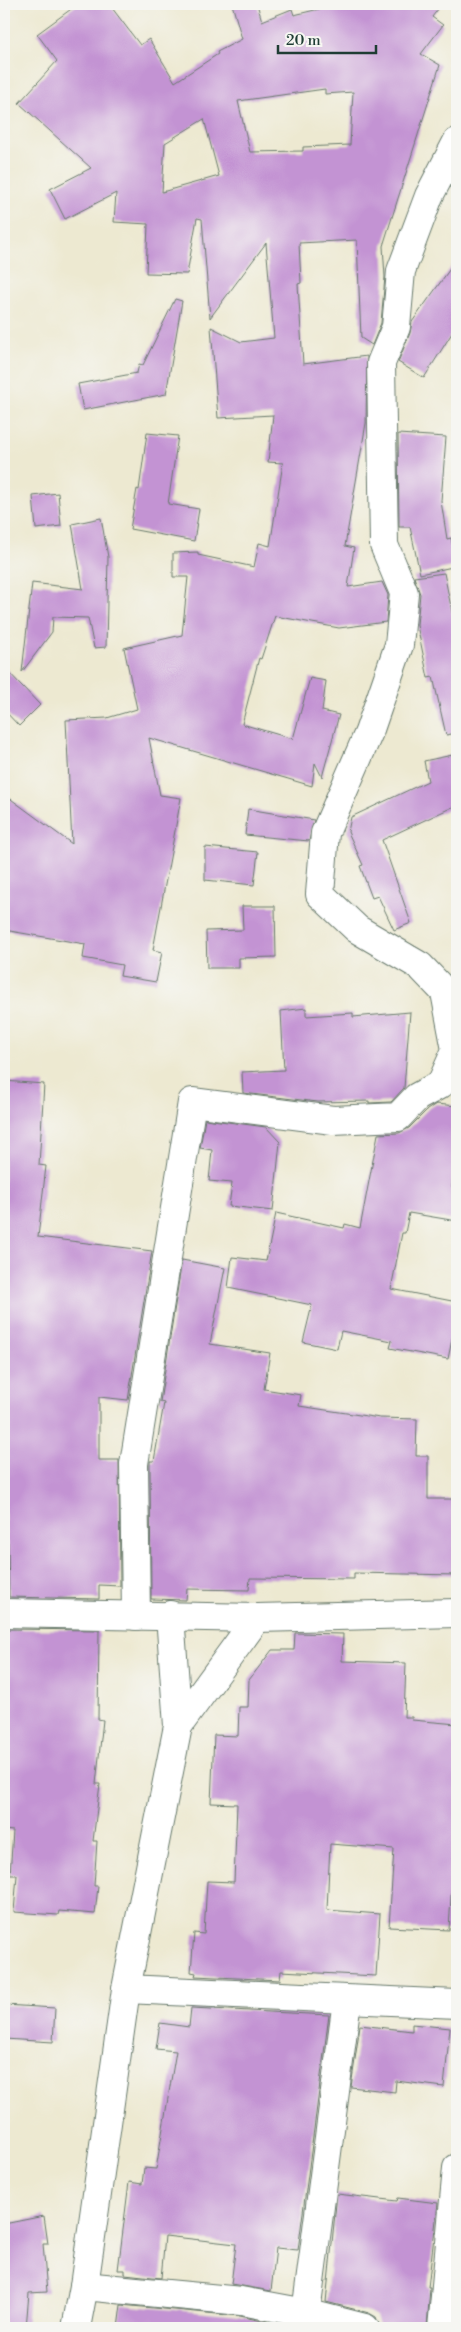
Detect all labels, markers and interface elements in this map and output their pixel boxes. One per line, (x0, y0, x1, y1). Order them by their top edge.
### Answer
scale bar (278, 22, 376, 54)
text: 20 m (286, 31, 321, 50)

